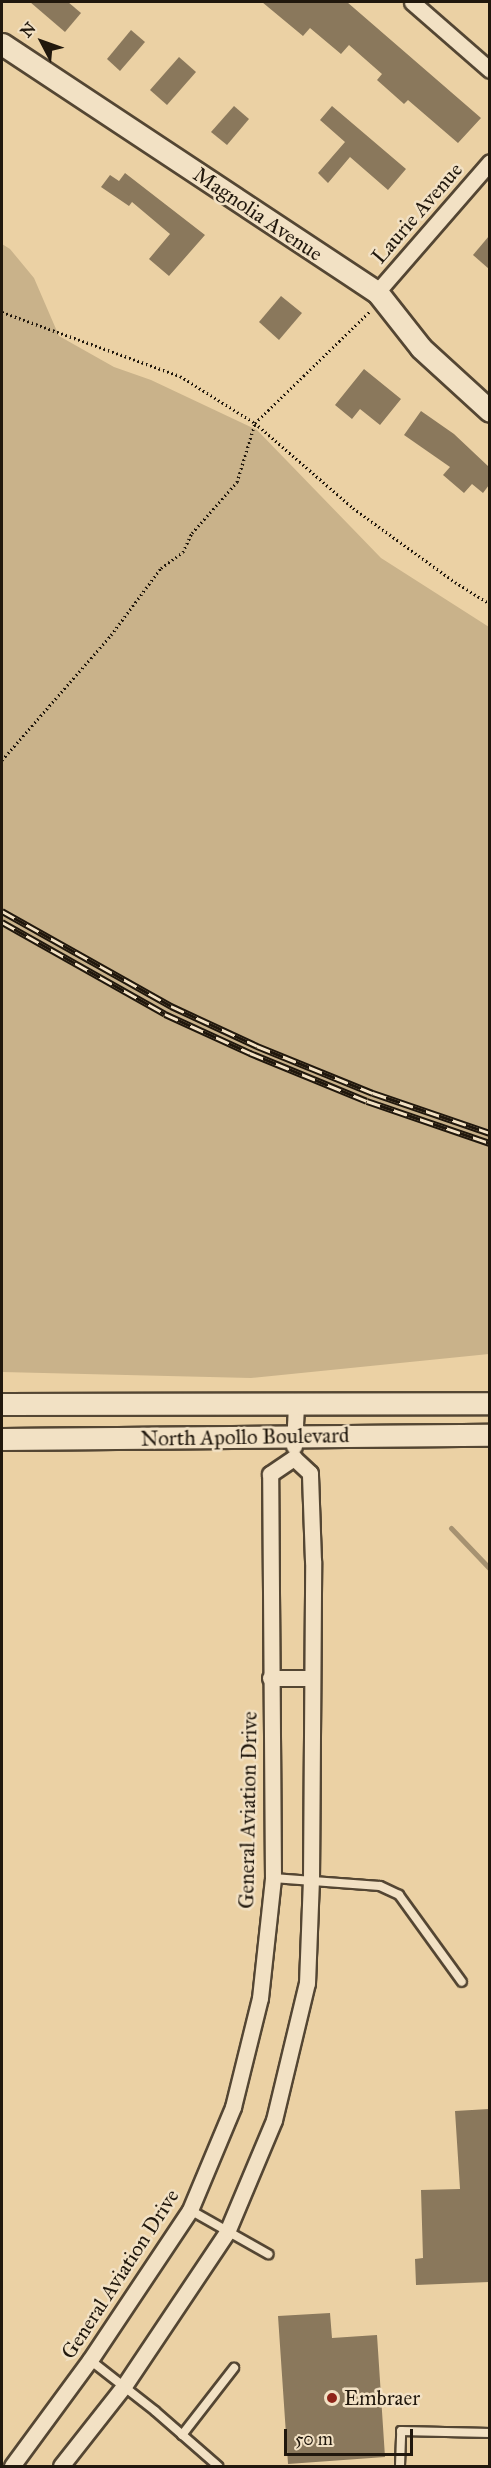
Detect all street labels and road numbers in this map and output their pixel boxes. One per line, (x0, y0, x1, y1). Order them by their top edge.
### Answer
street label: Laurie Avenue (366, 157, 468, 269)
street label: Magnolia Avenue (189, 162, 327, 266)
street label: North Apollo Boulevard (140, 1423, 350, 1451)
street label: General Aviation Drive (234, 1711, 262, 1909)
street label: General Aviation Drive (56, 2184, 184, 2364)

